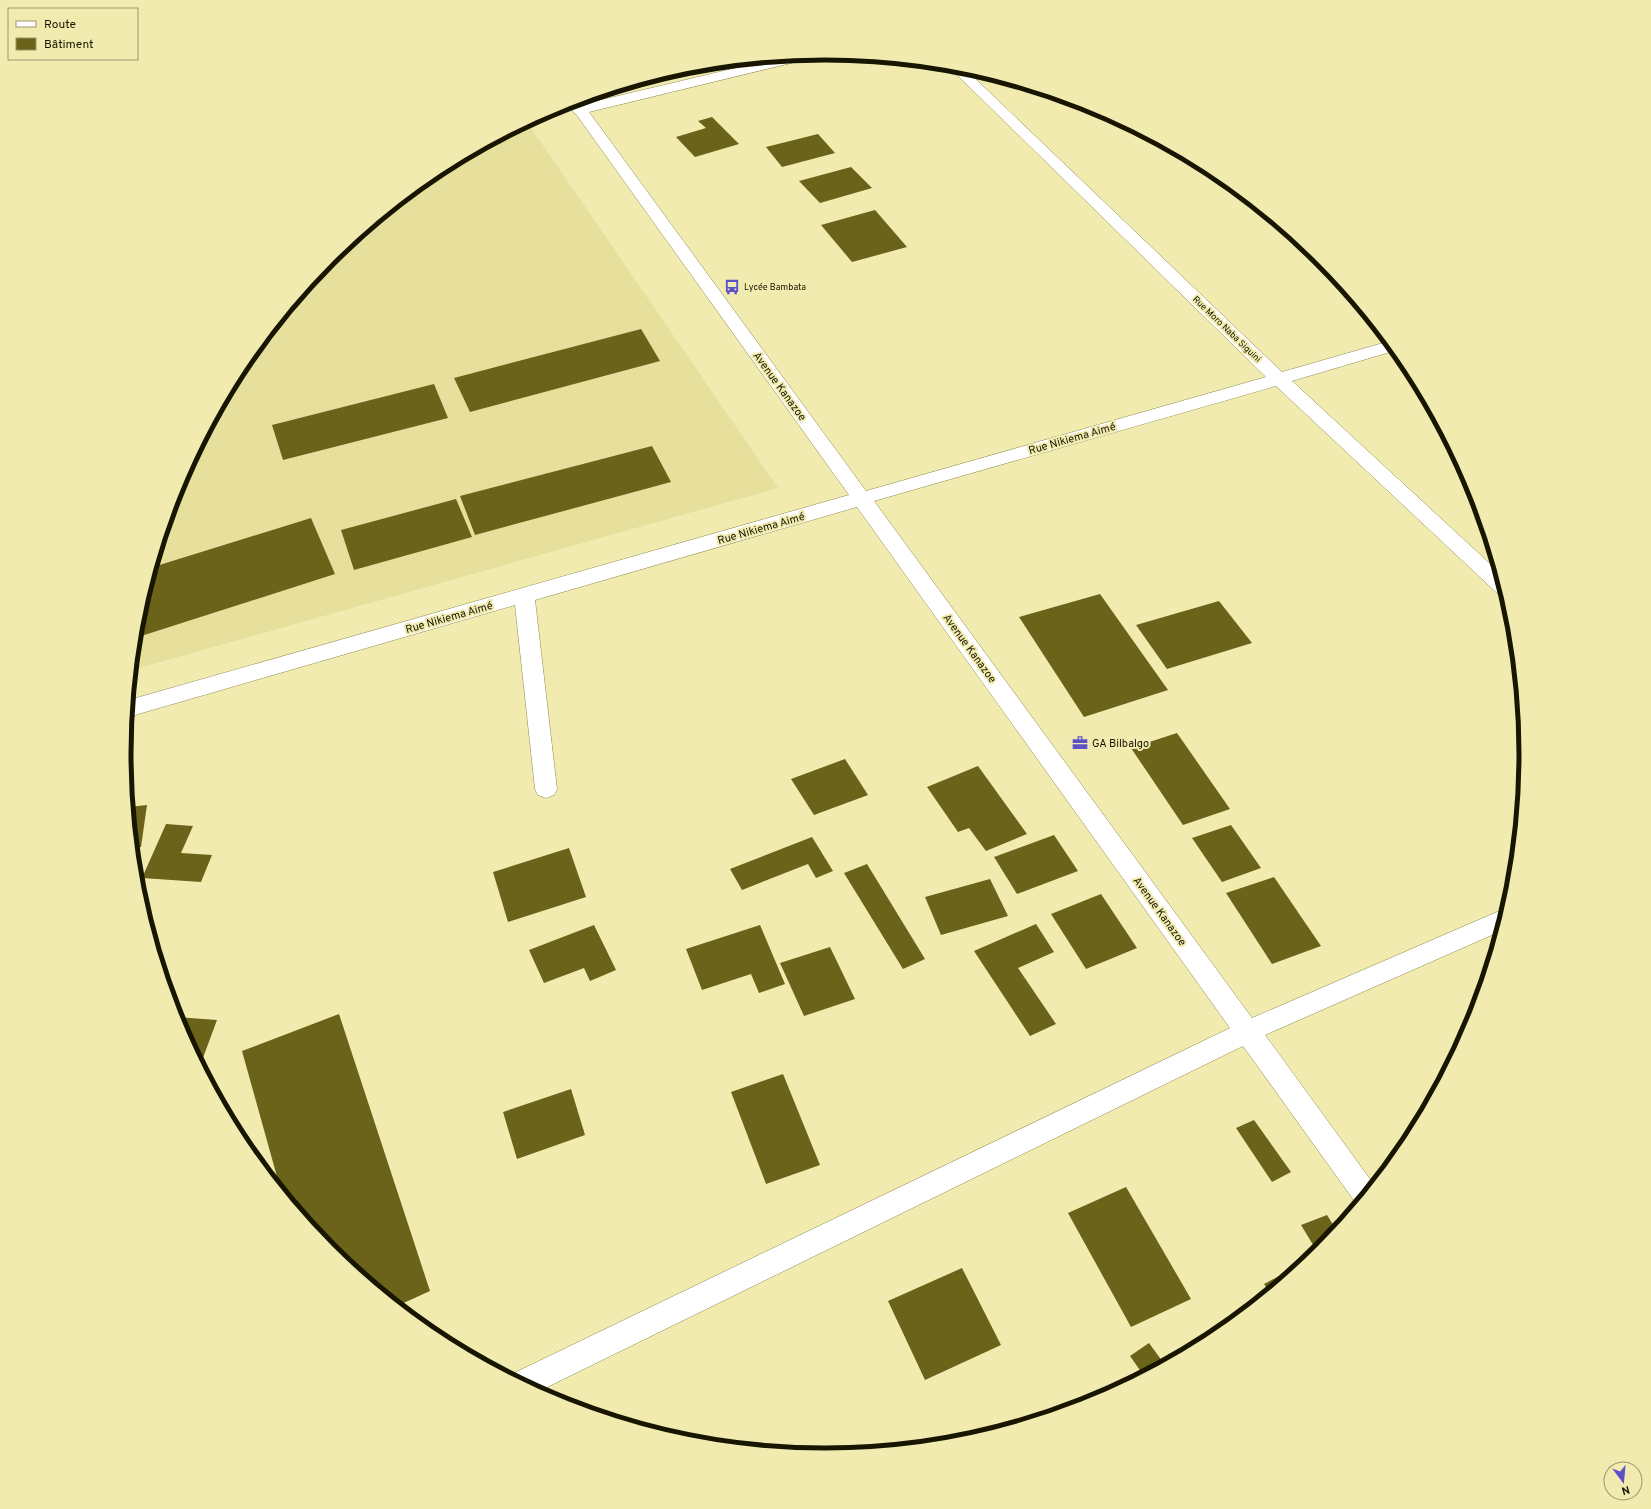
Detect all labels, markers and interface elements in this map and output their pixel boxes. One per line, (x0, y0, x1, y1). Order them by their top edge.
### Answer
legend (8, 8, 138, 60)
text: Route (44, 17, 76, 33)
text: Bâtiment (44, 37, 94, 53)
bus stop icon: Lycée Bambata (723, 278, 741, 296)
place label: Lycée Bambata (744, 282, 806, 293)
street label: Rue Moro Naba Siguini (1190, 294, 1263, 365)
street label: Avenue Kanazoe (749, 349, 809, 424)
street label: Rue Nikiema Aimé (1027, 420, 1118, 458)
street label: Rue Nikiema Aimé (716, 510, 807, 548)
street label: Rue Nikiema Aimé (404, 599, 495, 637)
street label: Avenue Kanazoe (939, 611, 999, 686)
office icon: GA Bilbalgo (1071, 734, 1089, 752)
place label: GA Bilbalgo (1092, 737, 1149, 751)
street label: Avenue Kanazoe (1129, 874, 1189, 949)
north arrow (1603, 1461, 1643, 1501)
text: N (1620, 1482, 1631, 1497)

